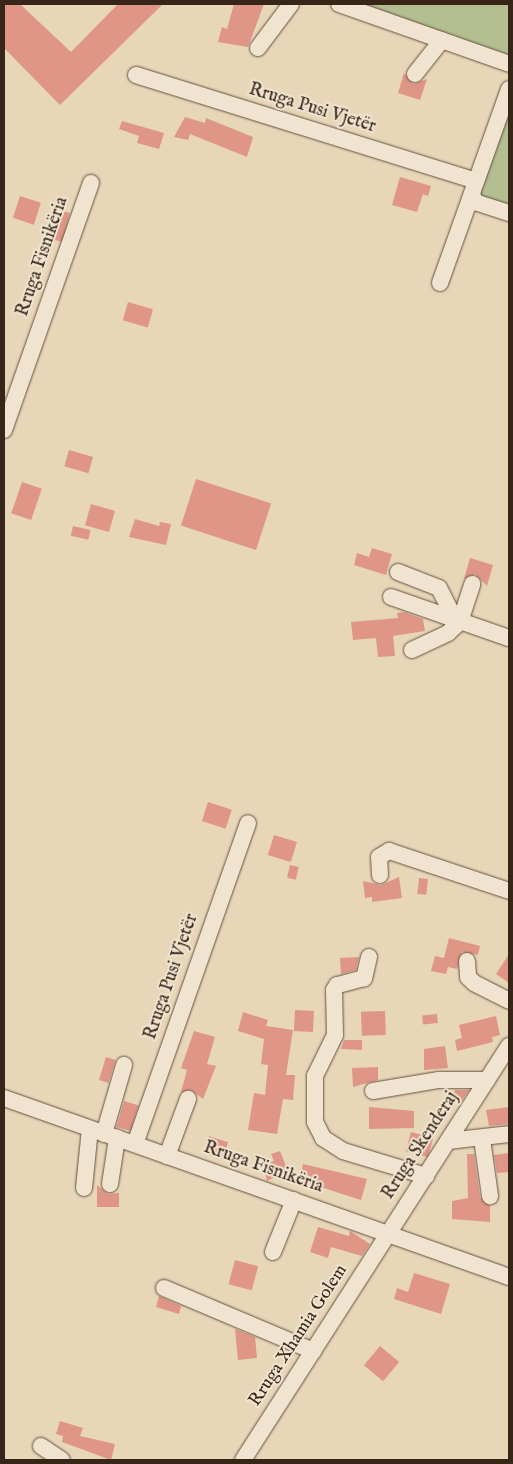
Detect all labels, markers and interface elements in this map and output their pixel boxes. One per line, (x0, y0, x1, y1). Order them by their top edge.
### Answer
street label: Rruga Pusi Vjetër (246, 79, 378, 139)
street label: Rruga Fisnikëria (12, 194, 74, 320)
street label: Rruga Pusi Vjetër (140, 911, 204, 1043)
street label: Rruga Skenderaj (378, 1088, 464, 1204)
street label: Rruga Fisnikëria (200, 1137, 326, 1199)
street label: Rruga Xhamia Golem (245, 1261, 353, 1411)

